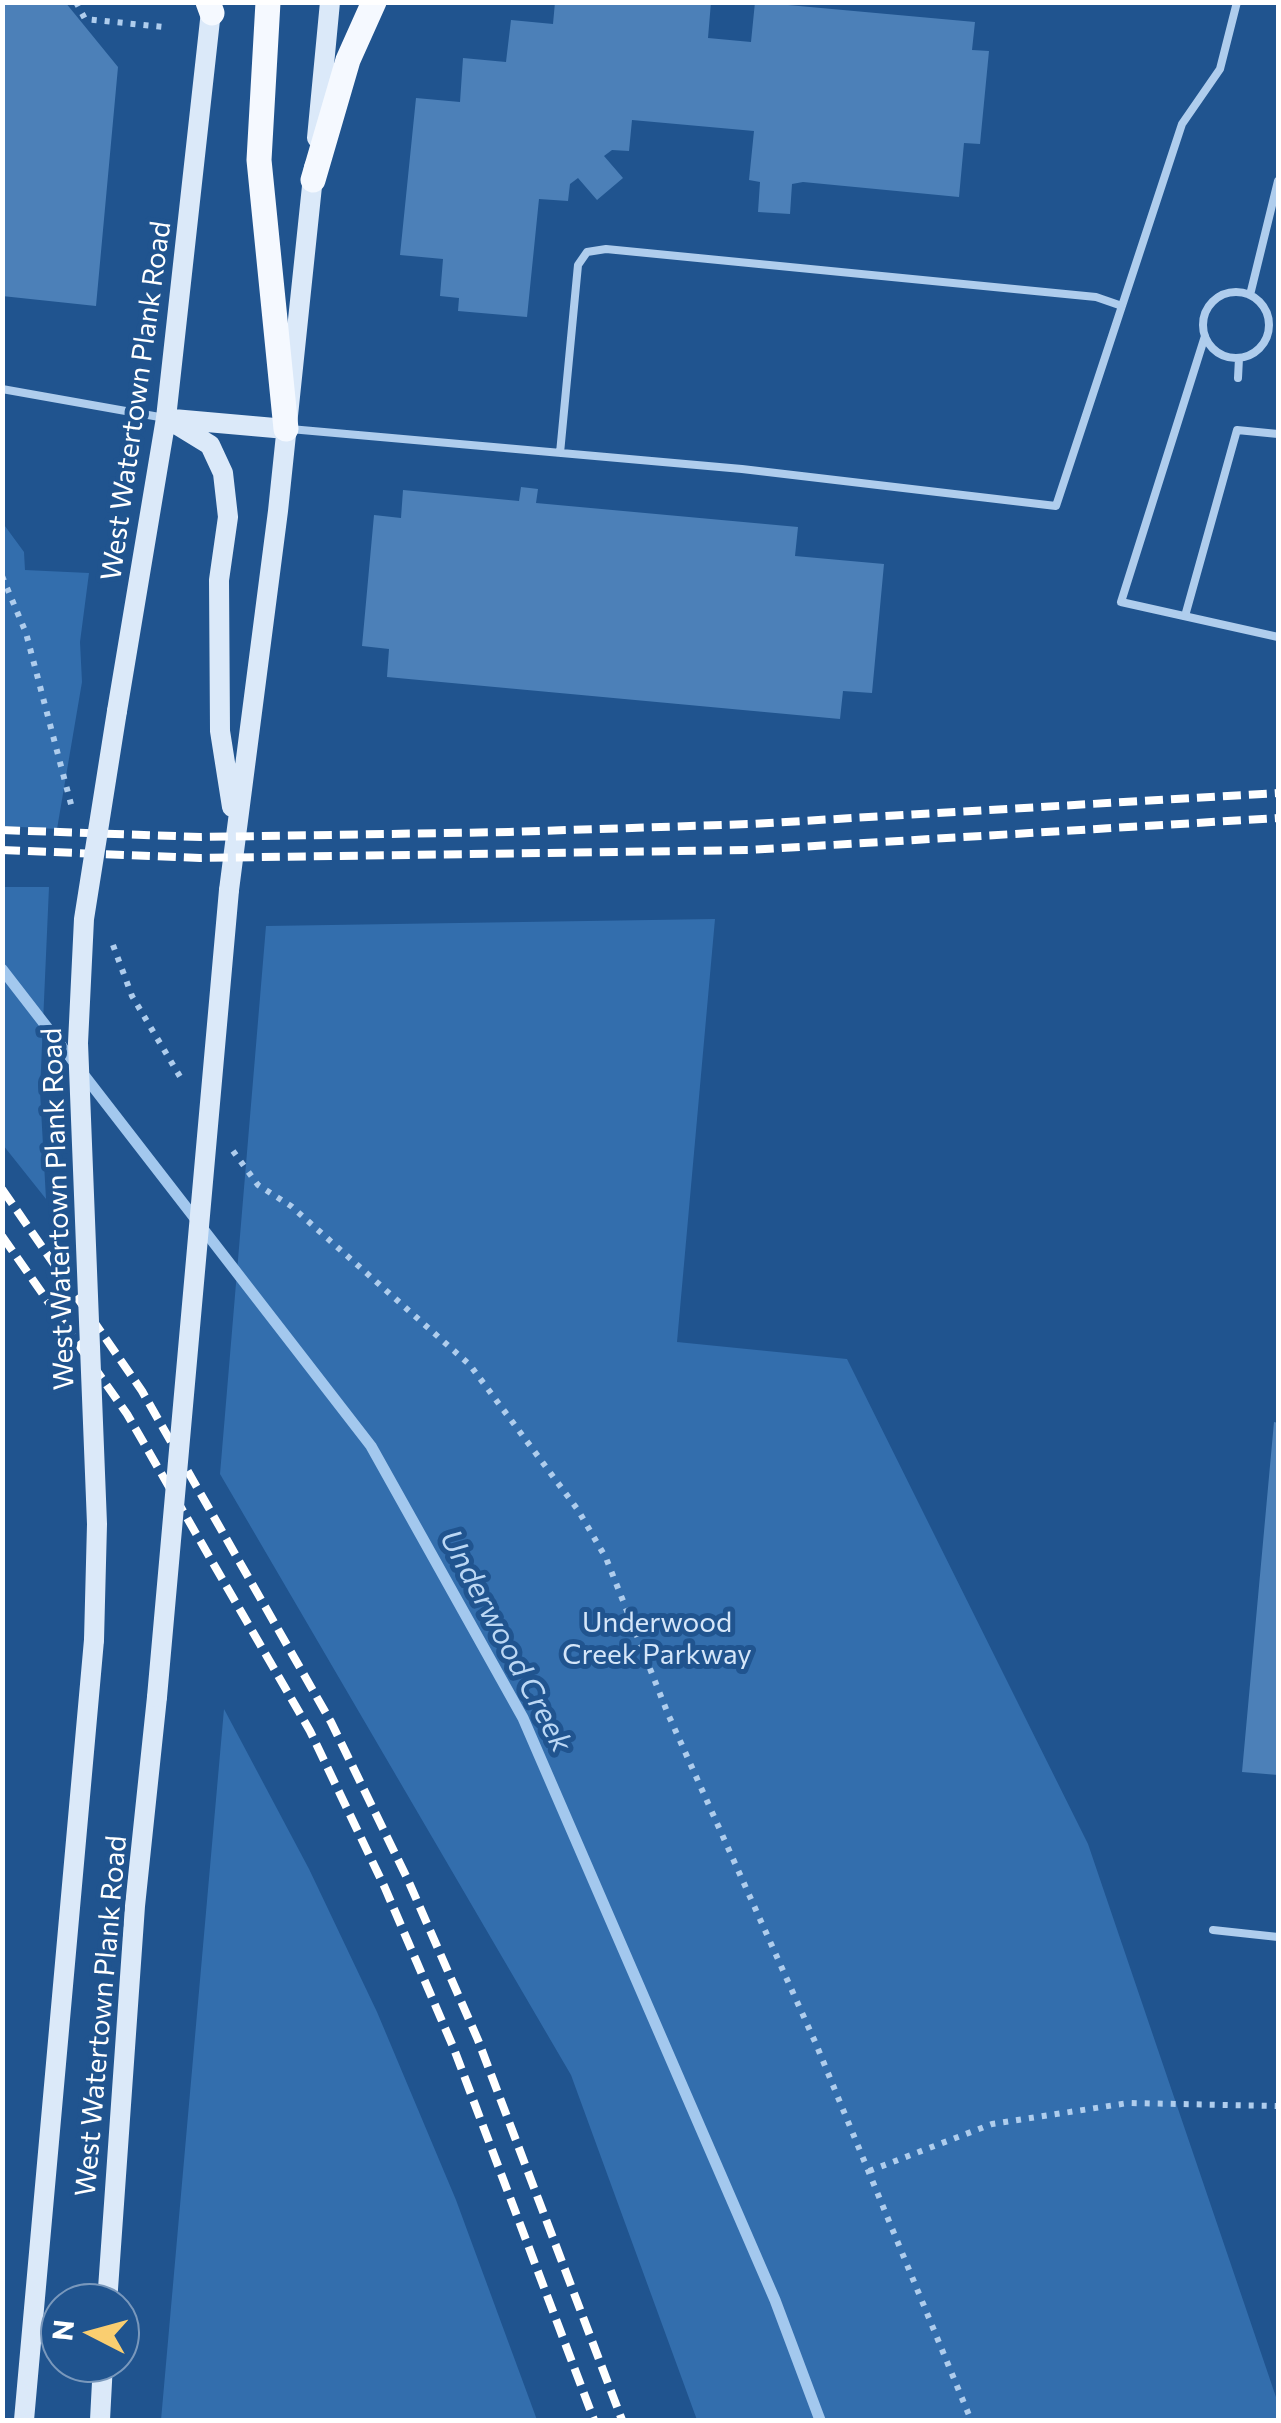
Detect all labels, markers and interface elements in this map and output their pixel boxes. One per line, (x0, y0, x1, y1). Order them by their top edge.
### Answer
street label: West Watertown Plank Road (94, 219, 178, 583)
street label: West Watertown Plank Road (35, 1027, 81, 1391)
water label: Underwood Creek (432, 1524, 580, 1758)
park label: Underwood Creek Parkway (562, 1606, 752, 1672)
street label: West Watertown Plank Road (68, 1834, 134, 2198)
north arrow (40, 2283, 140, 2383)
text: N (44, 2318, 80, 2342)

